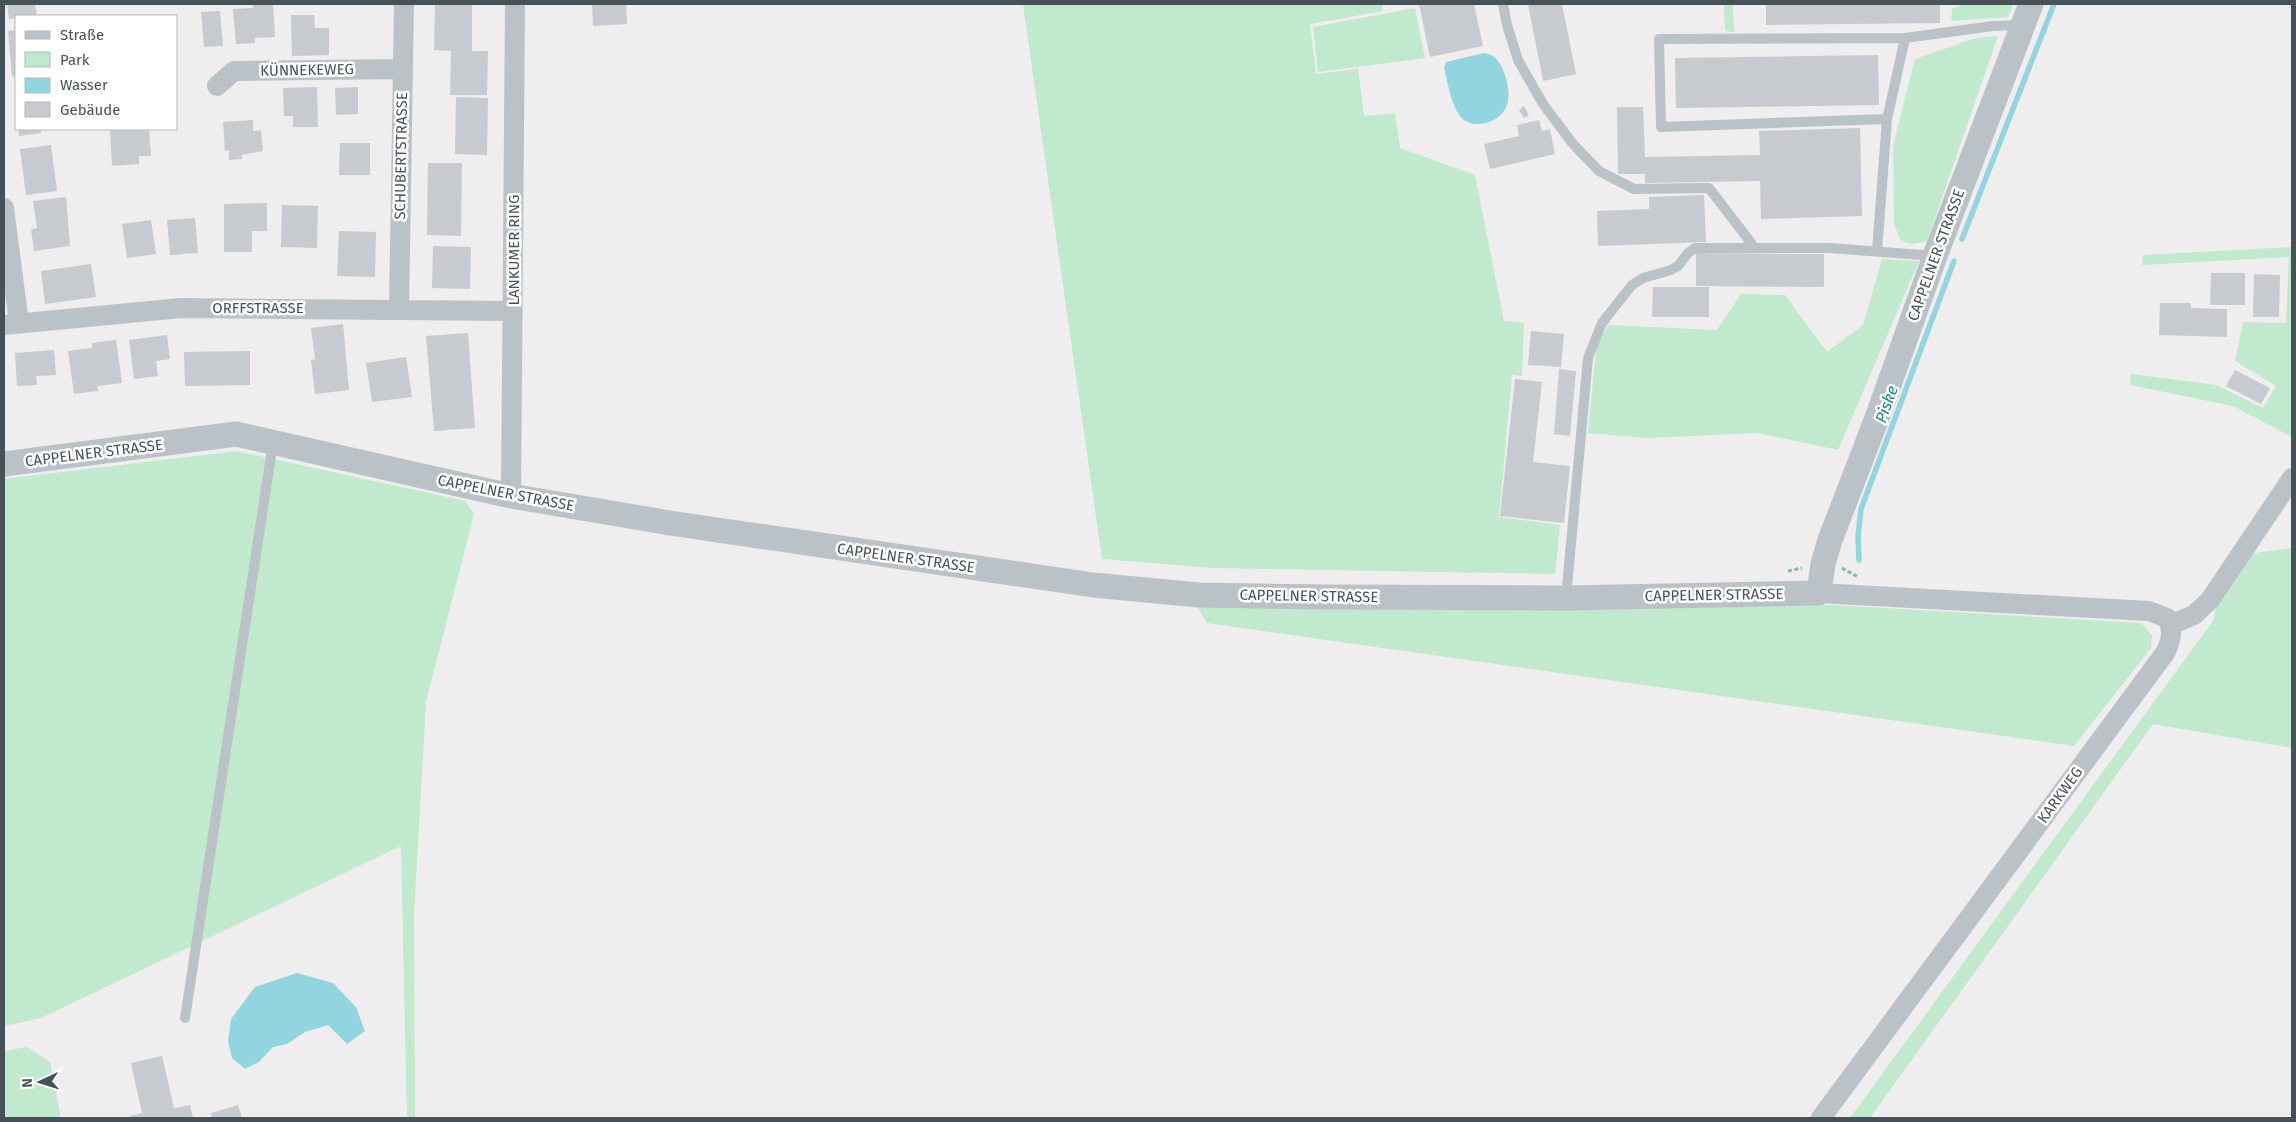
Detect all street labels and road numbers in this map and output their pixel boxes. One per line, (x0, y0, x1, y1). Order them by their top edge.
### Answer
street label: KÜNNEKEWEG (260, 60, 354, 80)
street label: SCHUBERTSTRASSE (391, 92, 411, 220)
street label: CAPPELNER STRASSE (1904, 187, 1968, 323)
street label: LANKUMER RING (505, 195, 523, 305)
street label: ORFFSTRASSE (212, 299, 304, 317)
street label: CAPPELNER STRASSE (24, 436, 164, 470)
street label: CAPPELNER STRASSE (436, 471, 576, 515)
street label: CAPPELNER STRASSE (836, 539, 976, 577)
street label: CAPPELNER STRASSE (1644, 585, 1784, 605)
street label: CAPPELNER STRASSE (1239, 586, 1379, 606)
street label: KARKWEG (2034, 763, 2086, 827)

